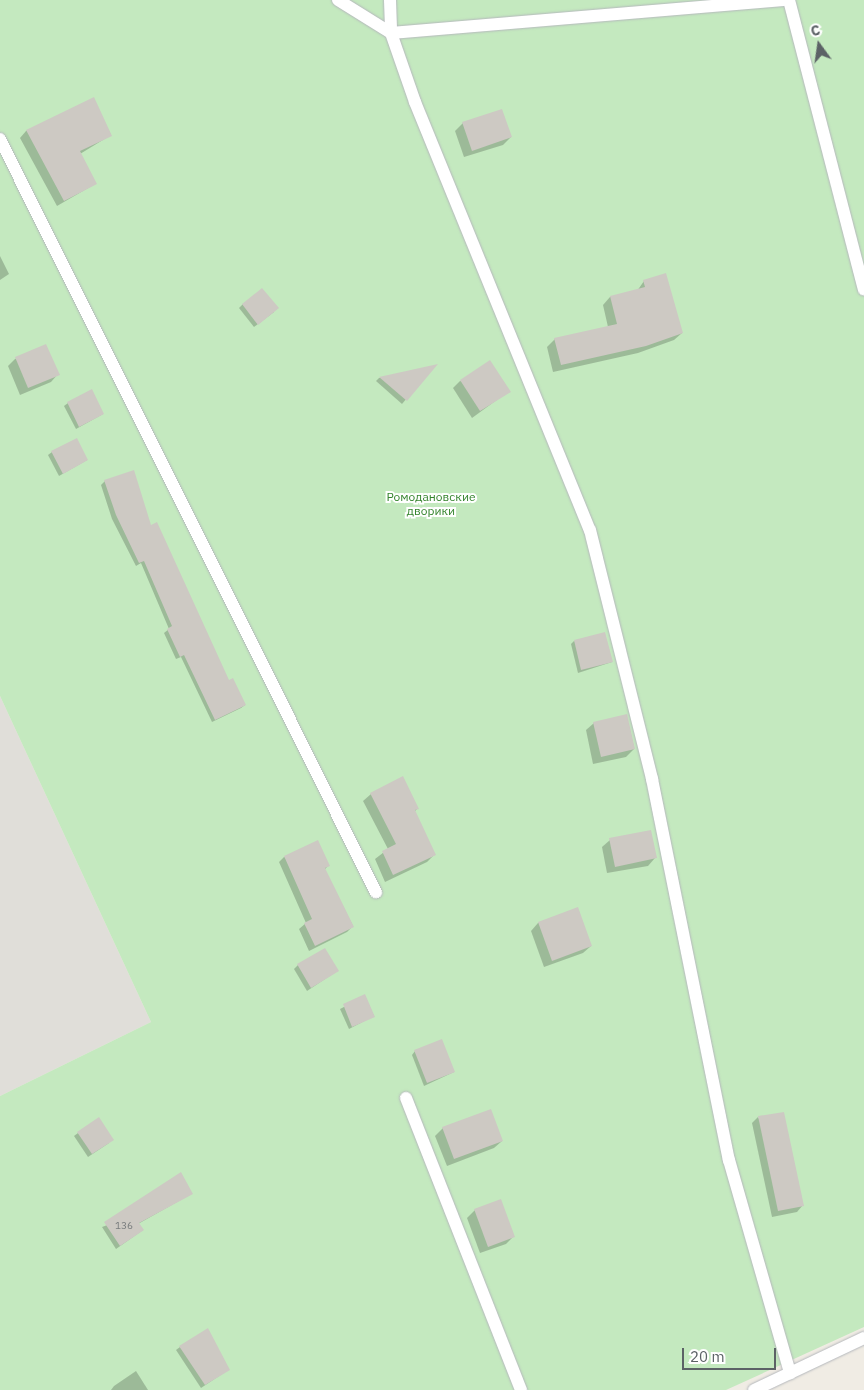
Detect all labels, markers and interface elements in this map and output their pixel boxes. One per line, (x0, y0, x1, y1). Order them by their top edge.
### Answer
north arrow (794, 20, 844, 70)
text: С (809, 21, 822, 40)
park label: Ромодановские дворики (386, 490, 476, 518)
house number: 136 (115, 1220, 133, 1232)
scale bar (684, 1338, 778, 1370)
text: 20 m (690, 1347, 725, 1366)

